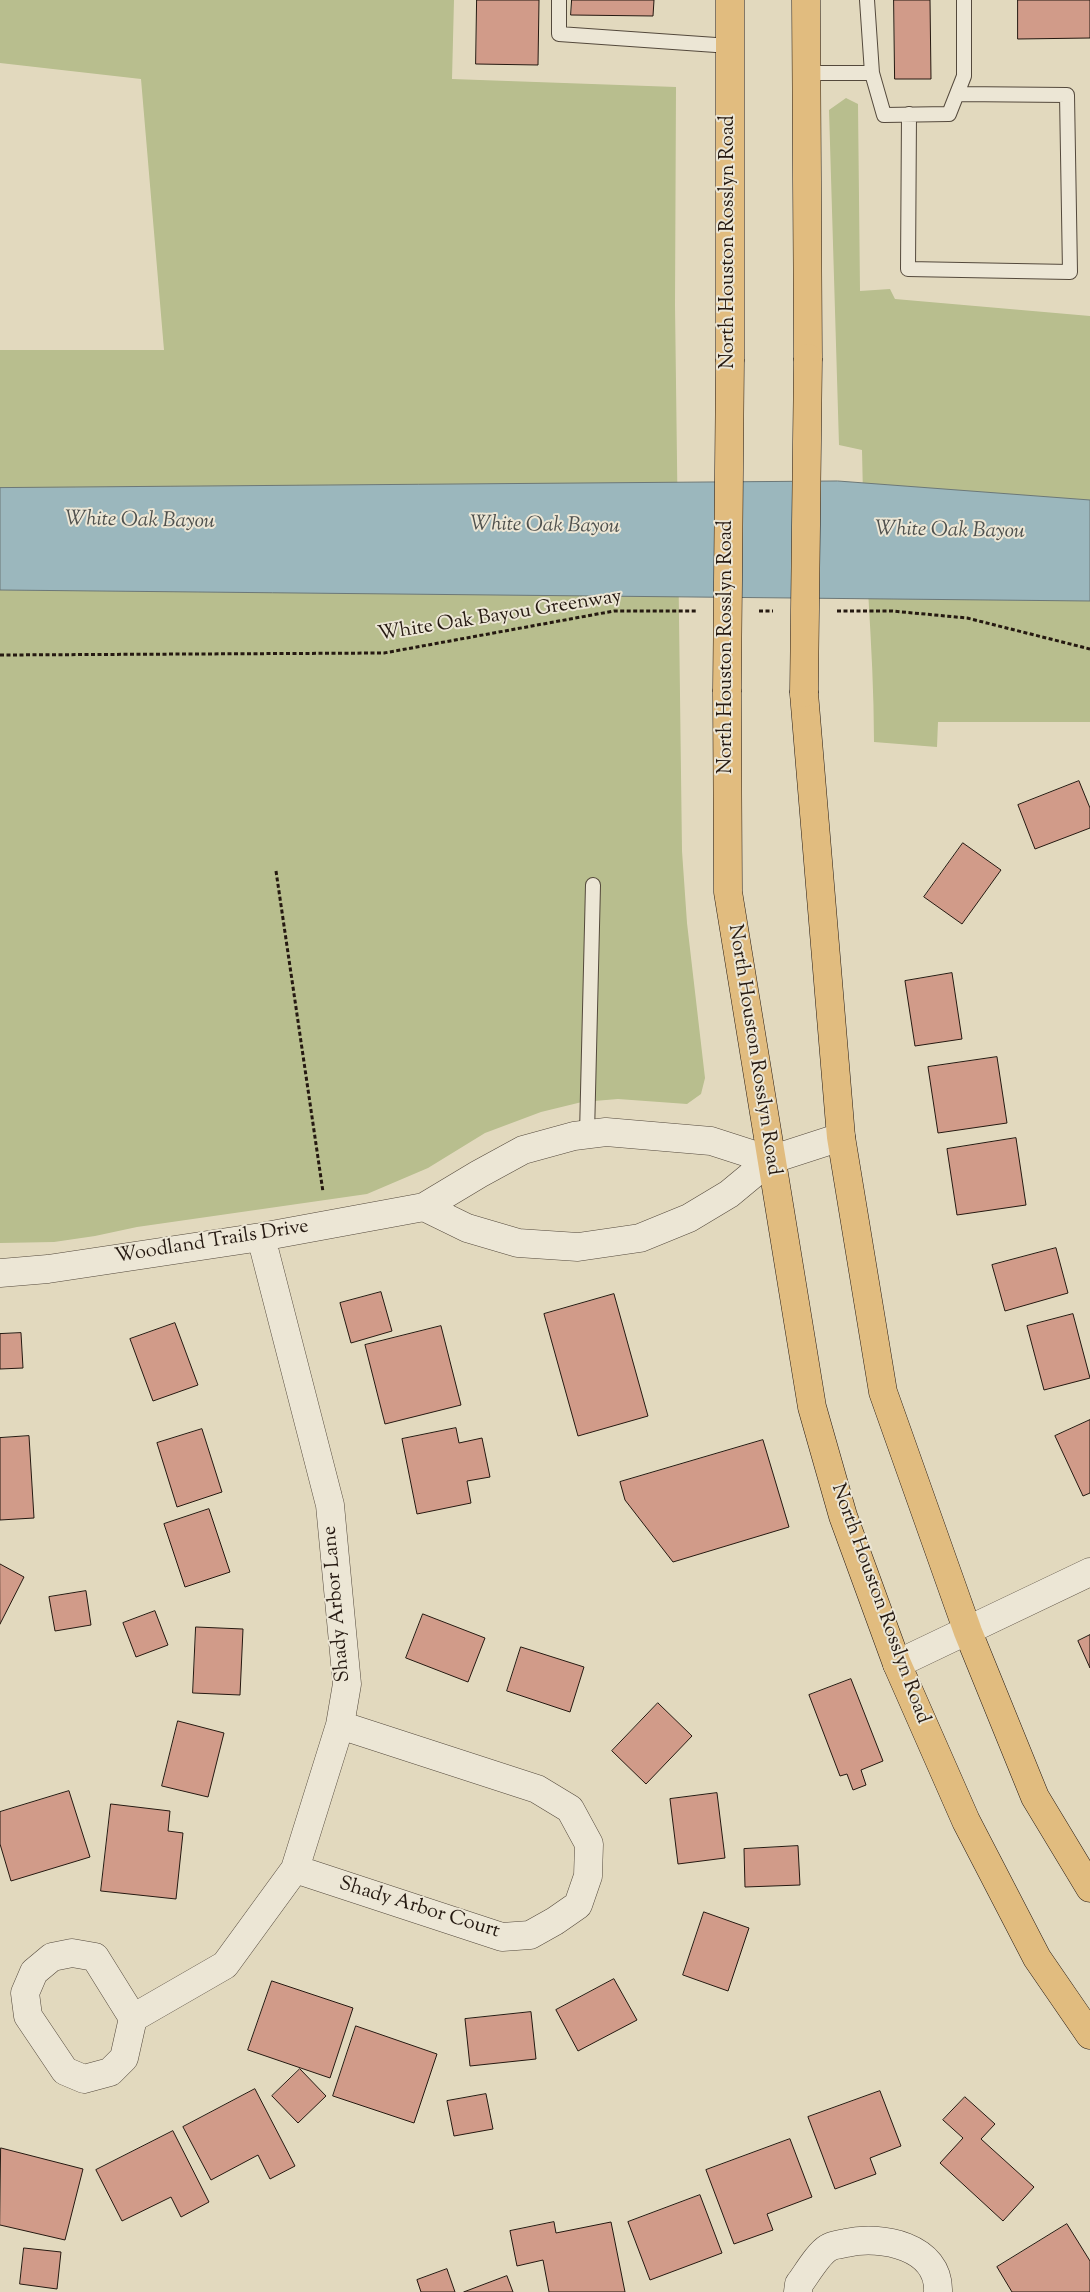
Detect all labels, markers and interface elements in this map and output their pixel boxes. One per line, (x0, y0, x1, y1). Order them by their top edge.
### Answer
street label: North Houston Rosslyn Road (718, 115, 742, 369)
water label: White Oak Bayou (65, 508, 215, 536)
water label: White Oak Bayou (470, 513, 620, 541)
water label: White Oak Bayou (875, 518, 1025, 546)
street label: North Houston Rosslyn Road (716, 520, 740, 774)
street label: White Oak Bayou Greenway (376, 586, 624, 648)
street label: North Houston Rosslyn Road (721, 923, 785, 1177)
street label: Woodland Trails Drive (113, 1216, 311, 1270)
street label: North Houston Rosslyn Road (824, 1481, 934, 1727)
street label: Shady Arbor Lane (319, 1525, 357, 1683)
street label: Shady Arbor Court (336, 1873, 502, 1945)

